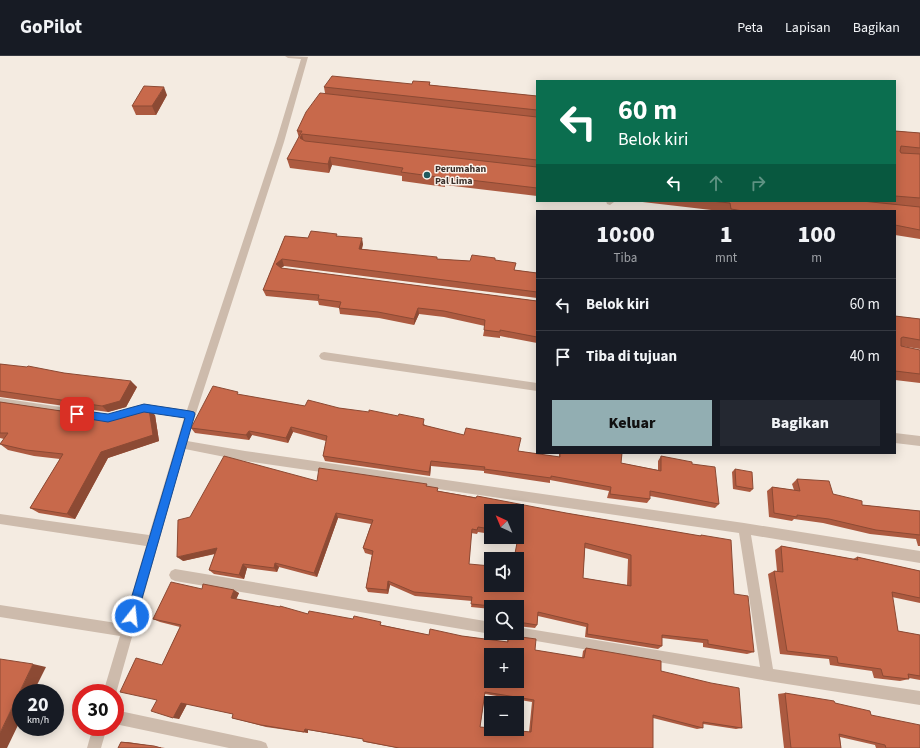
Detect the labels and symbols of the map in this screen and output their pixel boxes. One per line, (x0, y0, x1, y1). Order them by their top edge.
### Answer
place label: Perumahan Pal Lima (435, 162, 486, 188)
marker: Perumahan Pal Lima (422, 170, 432, 180)
pin (60, 397, 94, 431)
north arrow (484, 504, 524, 544)
position arrow (111, 595, 153, 637)
speed limit sign: 30 (72, 684, 124, 736)

